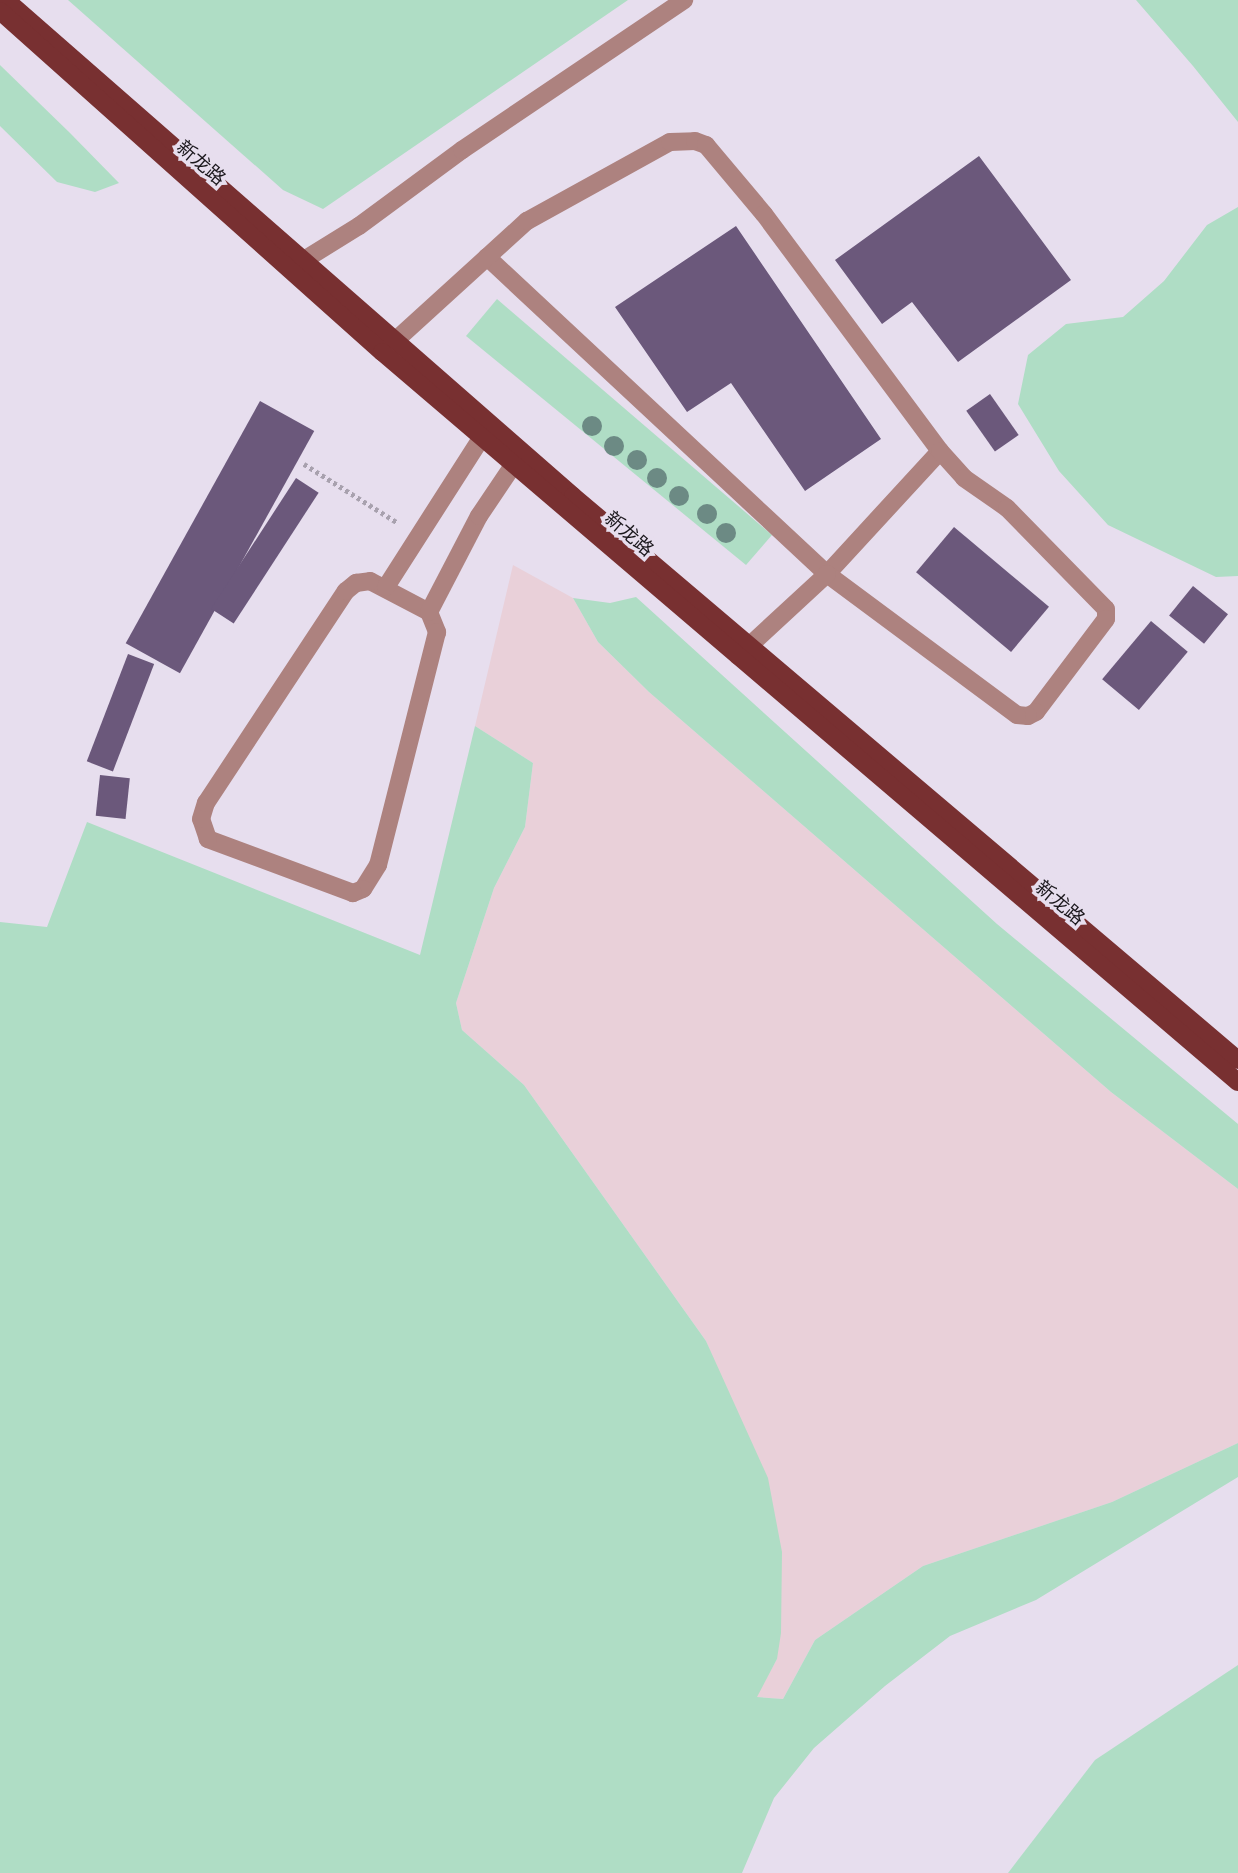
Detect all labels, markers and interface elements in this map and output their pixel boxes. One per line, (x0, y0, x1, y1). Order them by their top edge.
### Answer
street label: 新龙路 (172, 136, 230, 190)
street label: 新龙路 (600, 507, 658, 561)
street label: 新龙路 (1031, 876, 1089, 930)

